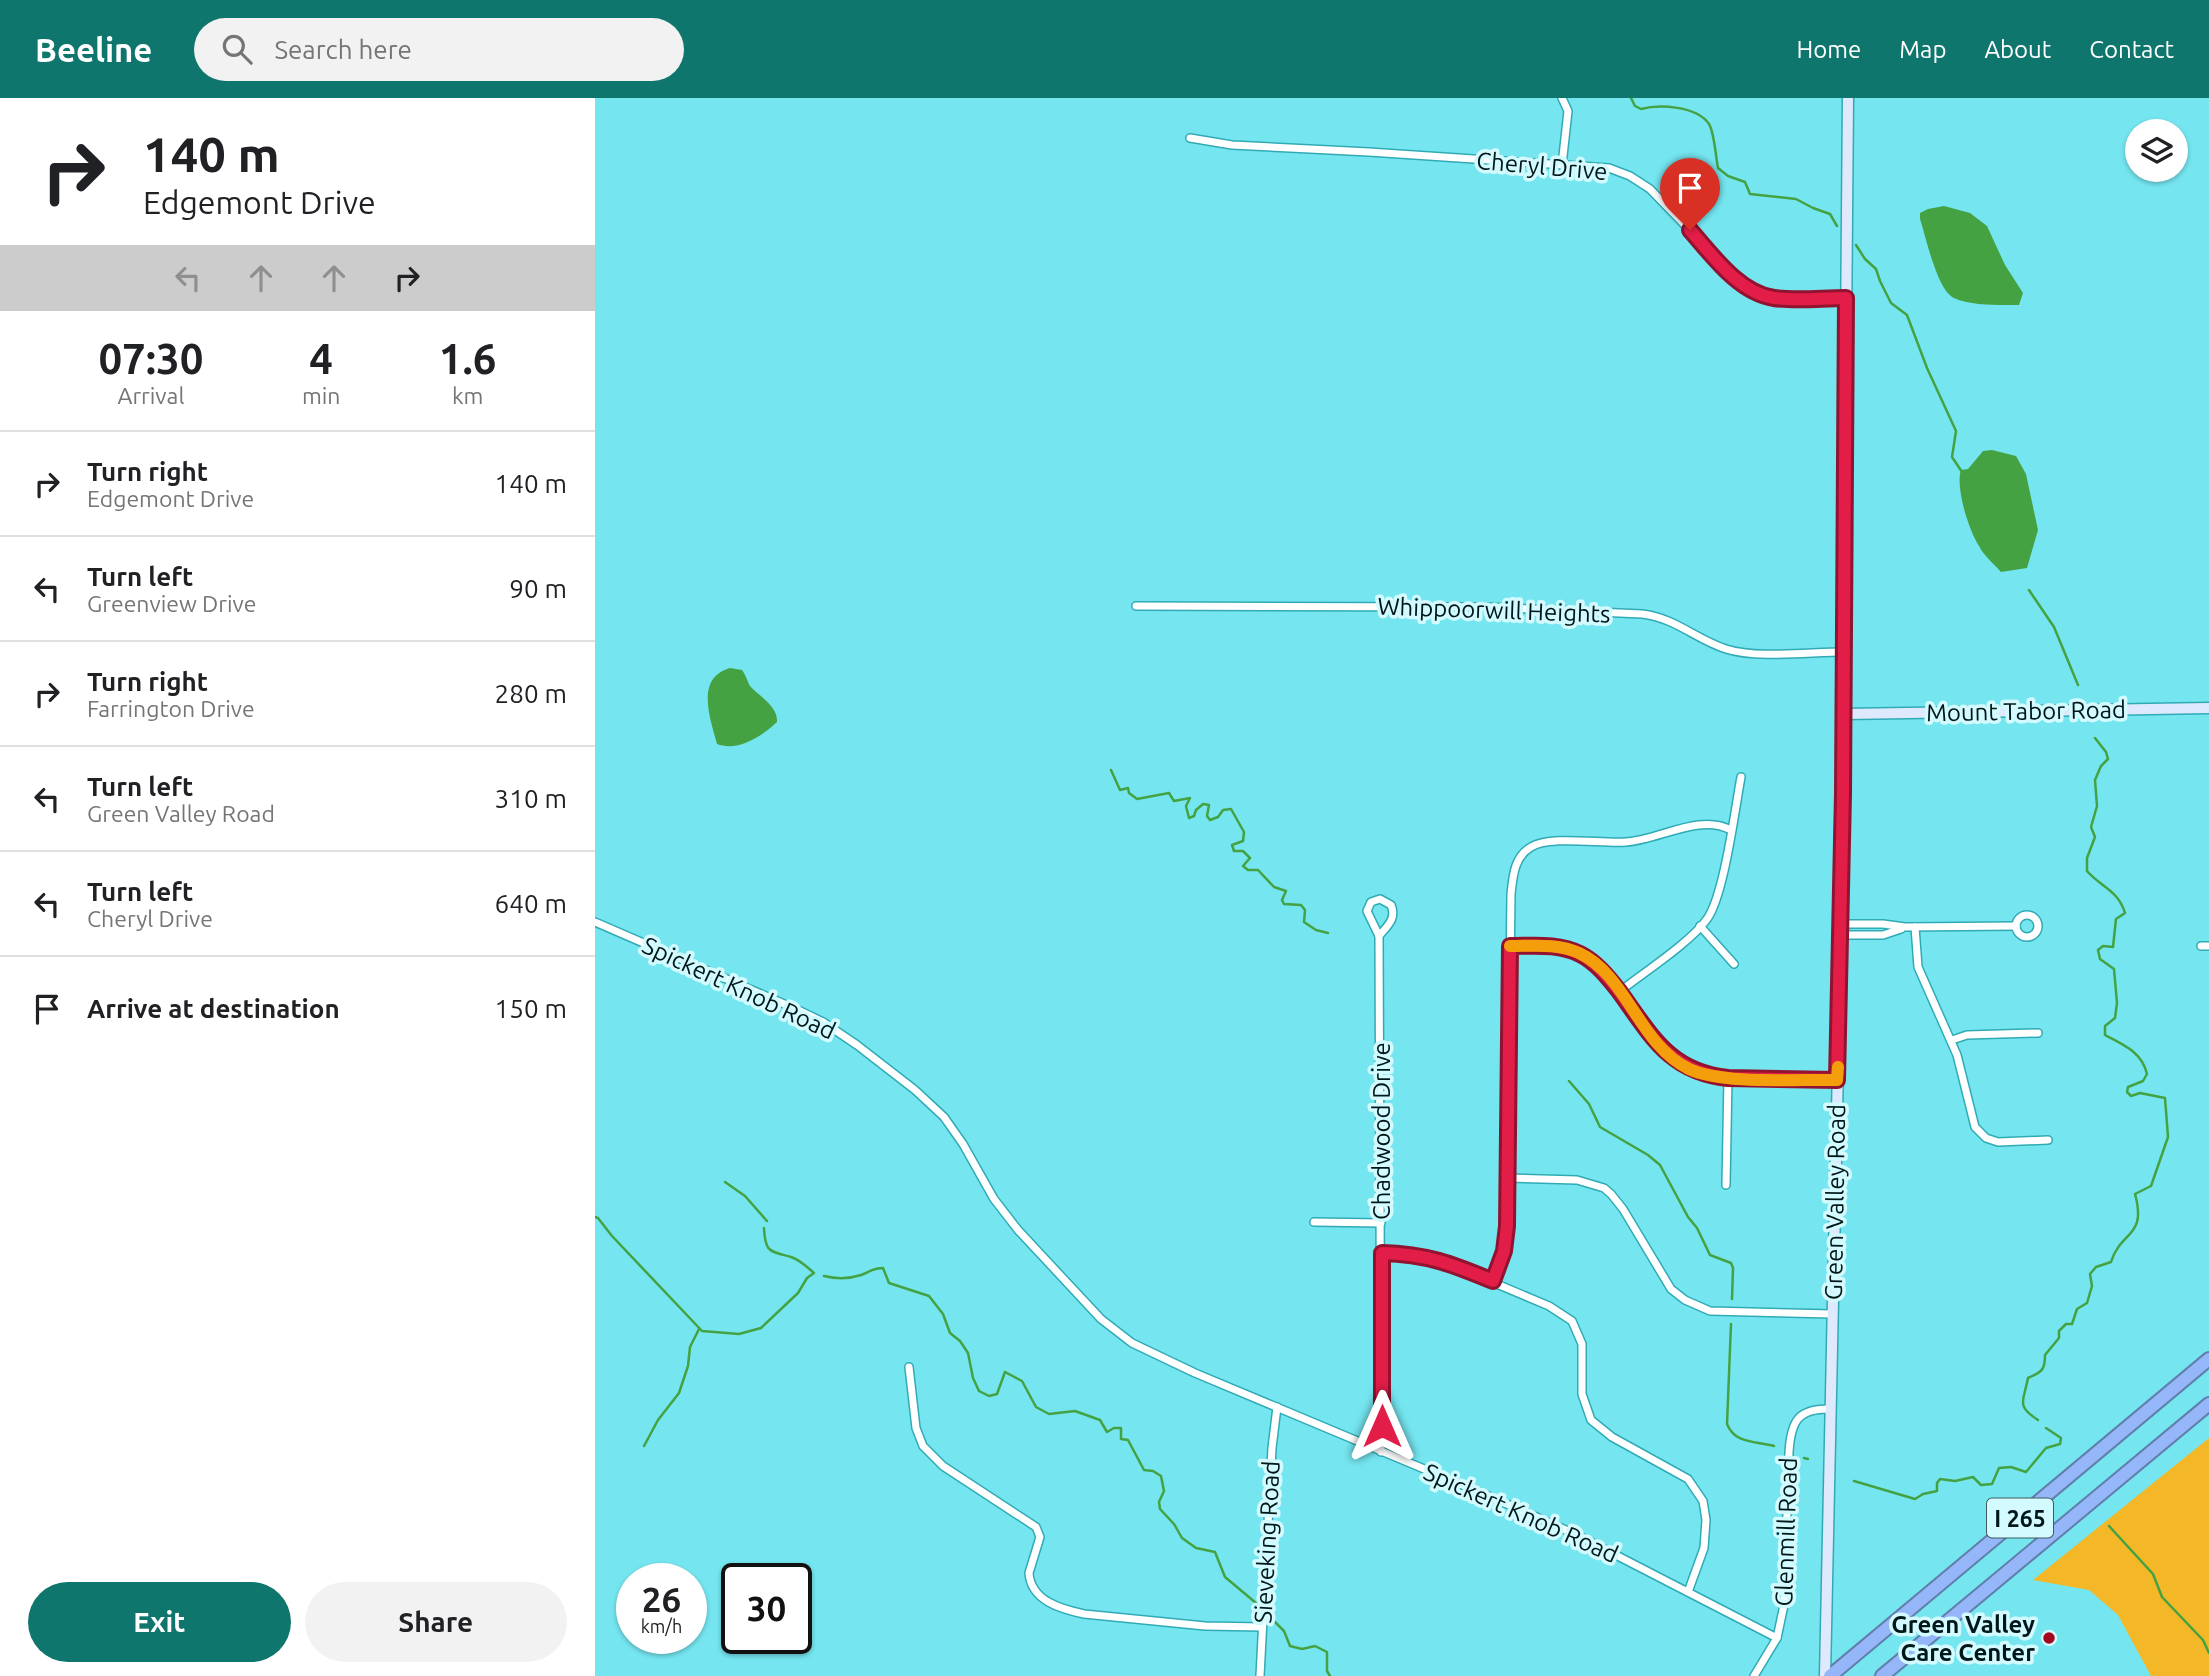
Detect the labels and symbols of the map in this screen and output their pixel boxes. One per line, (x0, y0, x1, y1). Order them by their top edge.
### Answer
street label: Cheryl Drive (1475, 147, 1609, 185)
pin (1660, 158, 1720, 230)
street label: Whippoorwill Heights (1377, 592, 1611, 628)
street label: Mount Tabor Road (1926, 696, 2126, 726)
street label: Spickert Knob Road (638, 931, 840, 1045)
street label: Chadwood Drive (1368, 1042, 1395, 1220)
street label: Green Valley Road (1820, 1104, 1850, 1300)
position arrow (1345, 1389, 1419, 1463)
street label: Glenmill Road (1770, 1457, 1802, 1607)
street label: Spickert Knob Road (1420, 1458, 1622, 1568)
street label: Sieveking Road (1249, 1460, 1285, 1624)
road number: I 265 (1987, 1498, 2053, 1538)
speed limit sign: 30 (721, 1563, 812, 1654)
place label: Green Valley Care Center (1891, 1611, 2035, 1666)
marker: Green Valley Care Center (2041, 1630, 2057, 1646)

